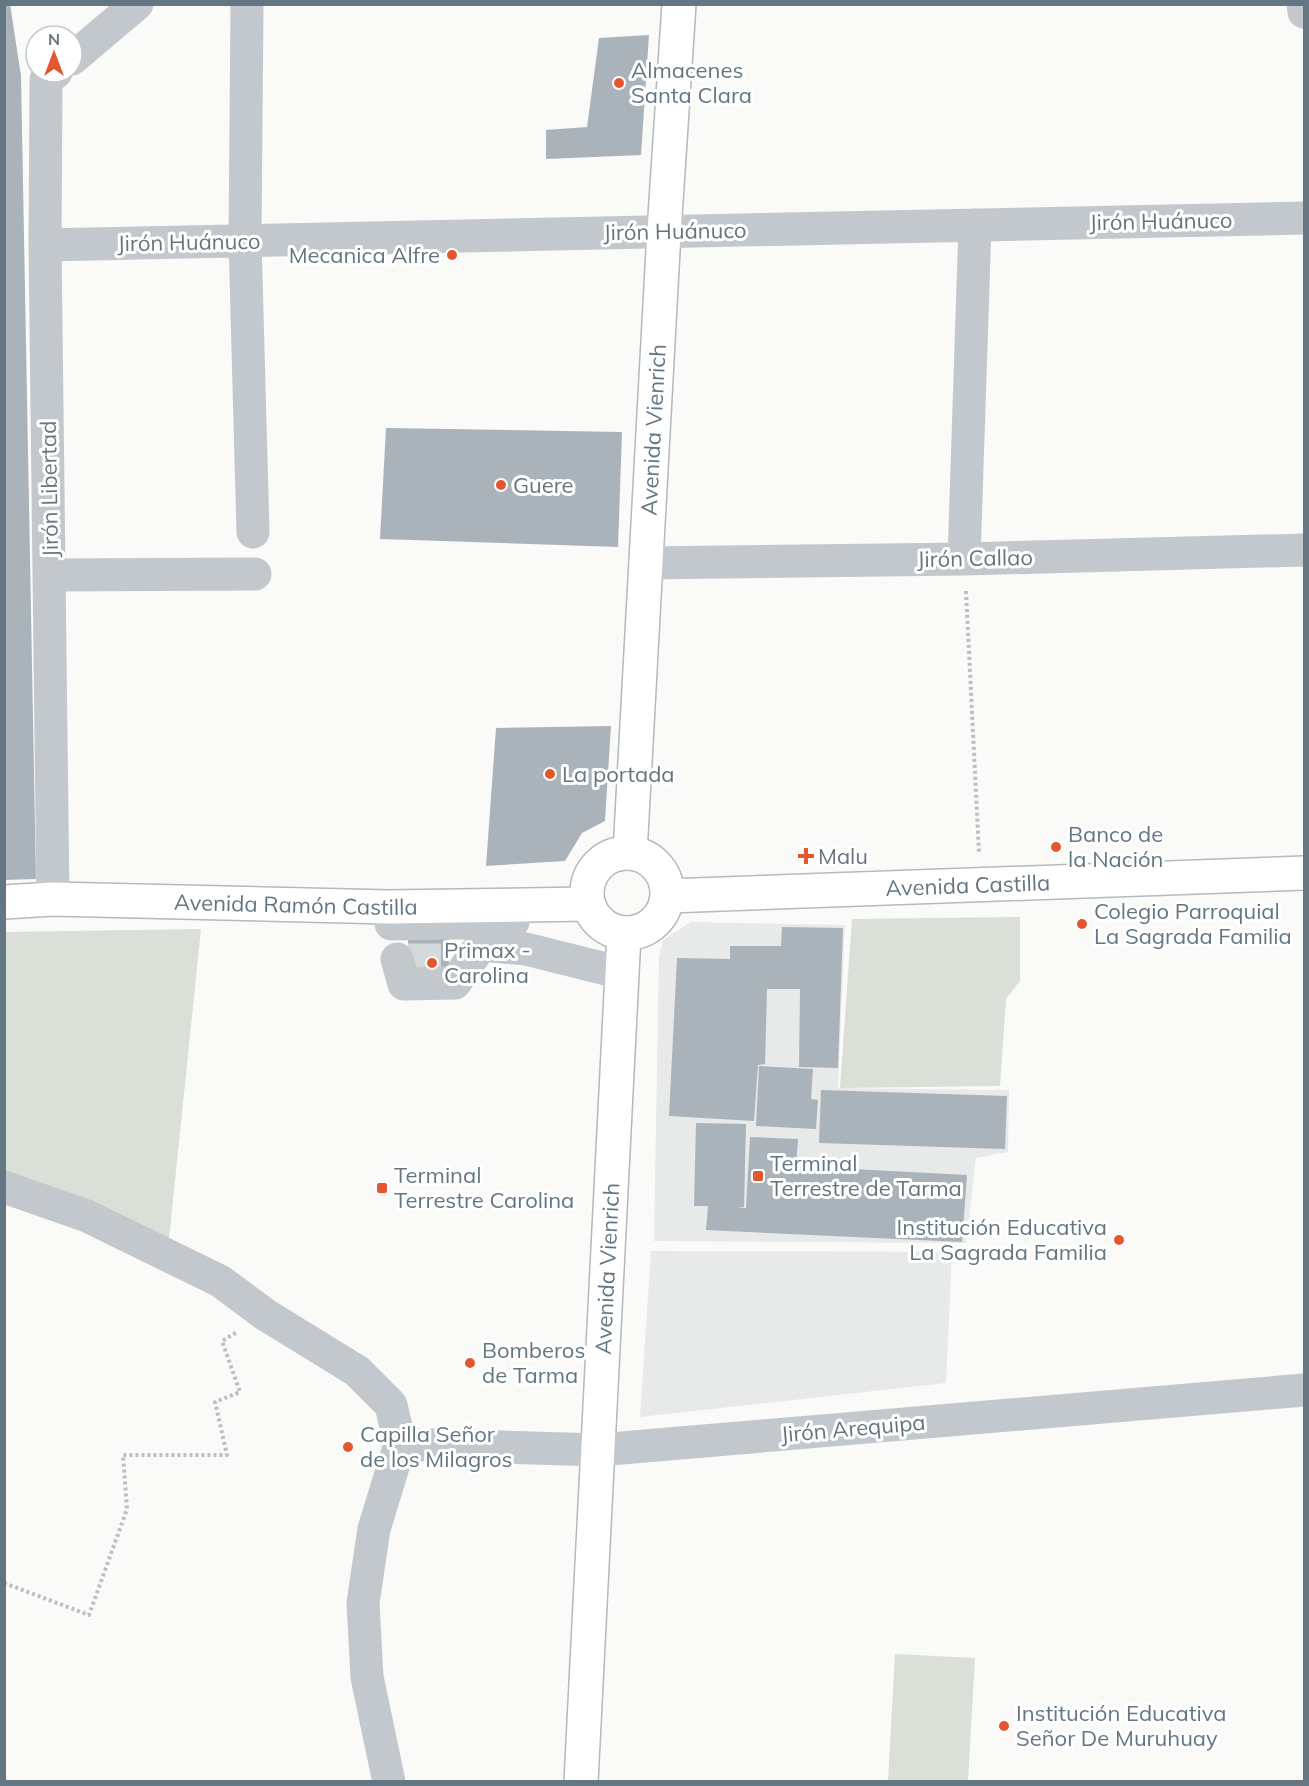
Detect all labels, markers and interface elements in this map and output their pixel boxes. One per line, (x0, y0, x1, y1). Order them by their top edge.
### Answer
north arrow (24, 24, 84, 84)
text: N (48, 29, 60, 49)
place label: Almacenes Santa Clara (631, 56, 752, 109)
marker: Almacenes Santa Clara (612, 76, 626, 90)
street label: Jirón Huánuco (1089, 206, 1233, 236)
street label: Jirón Huánuco (603, 216, 747, 246)
street label: Jirón Huánuco (117, 227, 261, 257)
place label: Mecanica Alfre (289, 241, 440, 269)
marker: Mecanica Alfre (445, 248, 459, 262)
street label: Avenida Vienrich (635, 343, 672, 516)
street label: Jirón Libertad (34, 420, 64, 558)
place label: Guere (513, 471, 574, 499)
marker: Guere (494, 478, 508, 492)
street label: Jirón Callao (917, 543, 1033, 573)
place label: La portada (562, 760, 675, 788)
marker: La portada (543, 767, 557, 781)
place label: Banco de la Nación (1068, 820, 1163, 873)
marker: Banco de la Nación (1049, 840, 1063, 854)
place label: Malu (818, 842, 868, 870)
marker: Malu (799, 849, 813, 863)
street label: Avenida Castilla (885, 868, 1051, 902)
street label: Avenida Ramón Castilla (174, 888, 418, 921)
place label: Colegio Parroquial La Sagrada Familia (1094, 897, 1292, 950)
marker: Colegio Parroquial La Sagrada Familia (1075, 917, 1089, 931)
place label: Primax - Carolina (444, 936, 531, 989)
marker: Primax - Carolina (425, 956, 439, 970)
place label: Terminal Terrestre de Tarma (770, 1149, 962, 1202)
place label: Terminal Terrestre Carolina (394, 1161, 574, 1214)
marker: Terminal Terrestre de Tarma (751, 1169, 765, 1183)
marker: Terminal Terrestre Carolina (375, 1181, 389, 1195)
street label: Avenida Vienrich (589, 1182, 625, 1355)
place label: Institución Educativa La Sagrada Familia (897, 1213, 1107, 1266)
marker: Institución Educativa La Sagrada Familia (1112, 1233, 1126, 1247)
place label: Bomberos de Tarma (482, 1336, 585, 1389)
marker: Bomberos de Tarma (463, 1356, 477, 1370)
street label: Jirón Arequipa (780, 1408, 926, 1448)
place label: Capilla Señor de los Milagros (360, 1420, 513, 1473)
marker: Capilla Señor de los Milagros (341, 1440, 355, 1454)
place label: Institución Educativa Señor De Muruhuay (1016, 1699, 1226, 1752)
marker: Institución Educativa Señor De Muruhuay (997, 1719, 1011, 1733)

